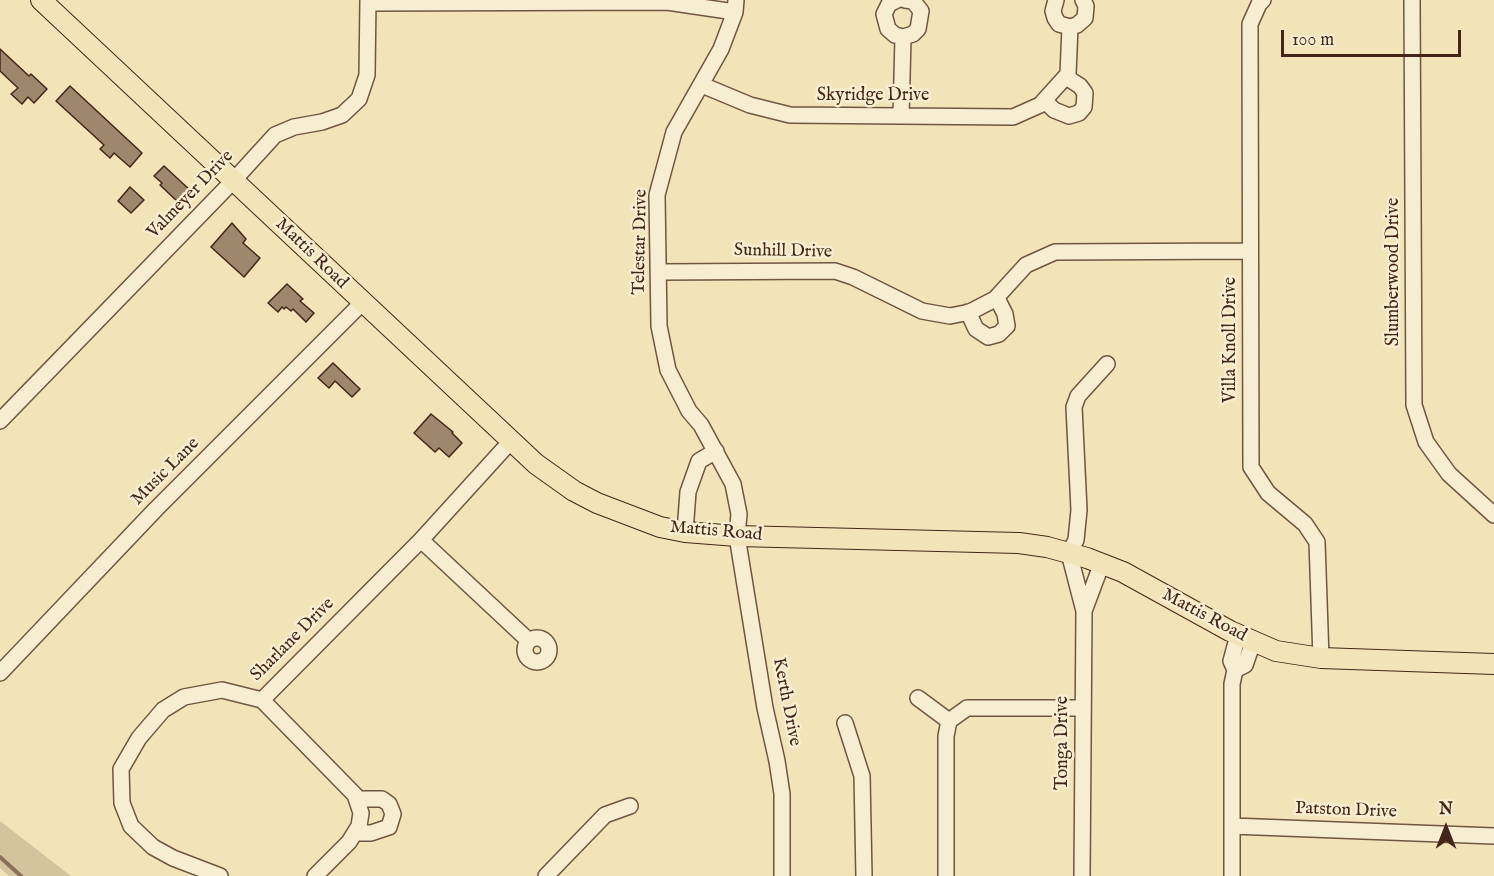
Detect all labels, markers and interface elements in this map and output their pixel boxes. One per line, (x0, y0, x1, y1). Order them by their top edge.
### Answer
scale bar (1284, 18, 1464, 56)
text: 100 m (1292, 29, 1334, 52)
street label: Skyridge Drive (817, 85, 929, 107)
street label: Valmeyer Drive (143, 146, 239, 244)
street label: Telestar Drive (629, 189, 653, 295)
street label: Slumberwood Drive (1383, 198, 1405, 346)
street label: Mattis Road (270, 214, 352, 294)
street label: Sunhill Drive (734, 240, 832, 264)
street label: Villa Knoll Drive (1220, 277, 1242, 403)
street label: Music Lane (128, 434, 204, 510)
street label: Mattis Road (669, 517, 763, 547)
street label: Mattis Road (1158, 585, 1250, 647)
street label: Sharlane Drive (247, 594, 339, 686)
street label: Kerth Drive (767, 656, 805, 748)
street label: Tonga Drive (1052, 696, 1074, 790)
street label: Patston Drive (1295, 798, 1397, 824)
north arrow (1416, 798, 1476, 858)
text: N (1439, 800, 1453, 820)

